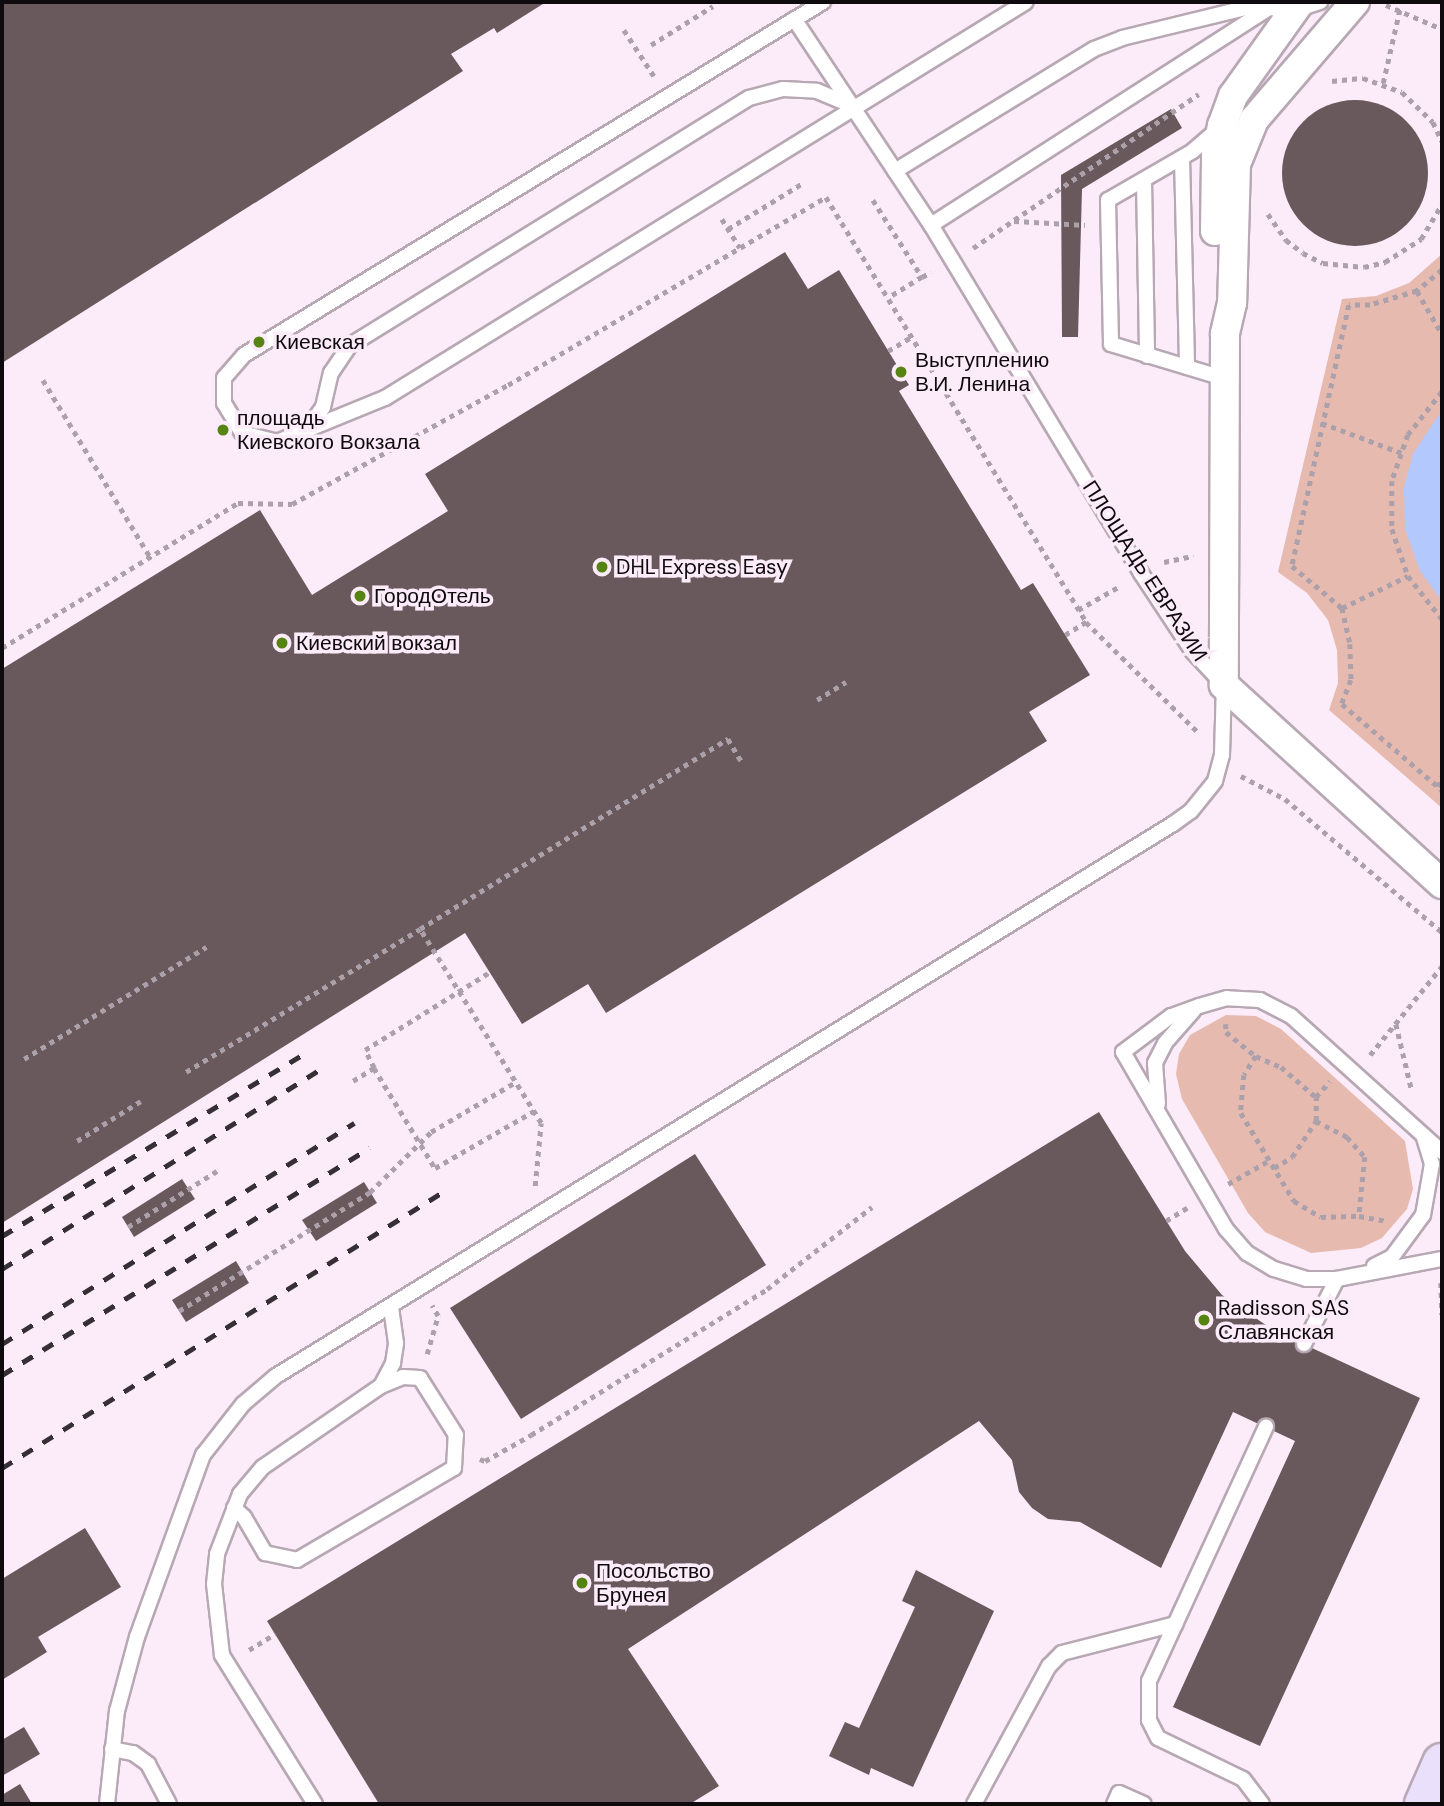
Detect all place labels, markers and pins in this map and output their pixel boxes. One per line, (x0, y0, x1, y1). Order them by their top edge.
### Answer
place label: Киевская (275, 329, 365, 355)
marker: Киевская (249, 332, 269, 352)
place label: Выступлению В.И. Ленина (915, 347, 1049, 397)
marker: Выступлению В.И. Ленина (893, 364, 909, 380)
place label: площадь Киевского Вокзала (237, 405, 420, 455)
marker: площадь Киевского Вокзала (215, 422, 231, 438)
place label: DHL Express Easy (616, 554, 788, 580)
marker: DHL Express Easy (594, 559, 610, 575)
place label: ГородОтель (374, 583, 491, 609)
marker: ГородОтель (352, 588, 368, 604)
place label: Киевский вокзал (296, 630, 457, 656)
marker: Киевский вокзал (274, 635, 290, 651)
place label: Radisson SAS Славянская (1218, 1295, 1349, 1345)
marker: Radisson SAS Славянская (1196, 1312, 1212, 1328)
place label: Посольство Брунея (596, 1558, 711, 1608)
marker: Посольство Брунея (574, 1575, 590, 1591)

